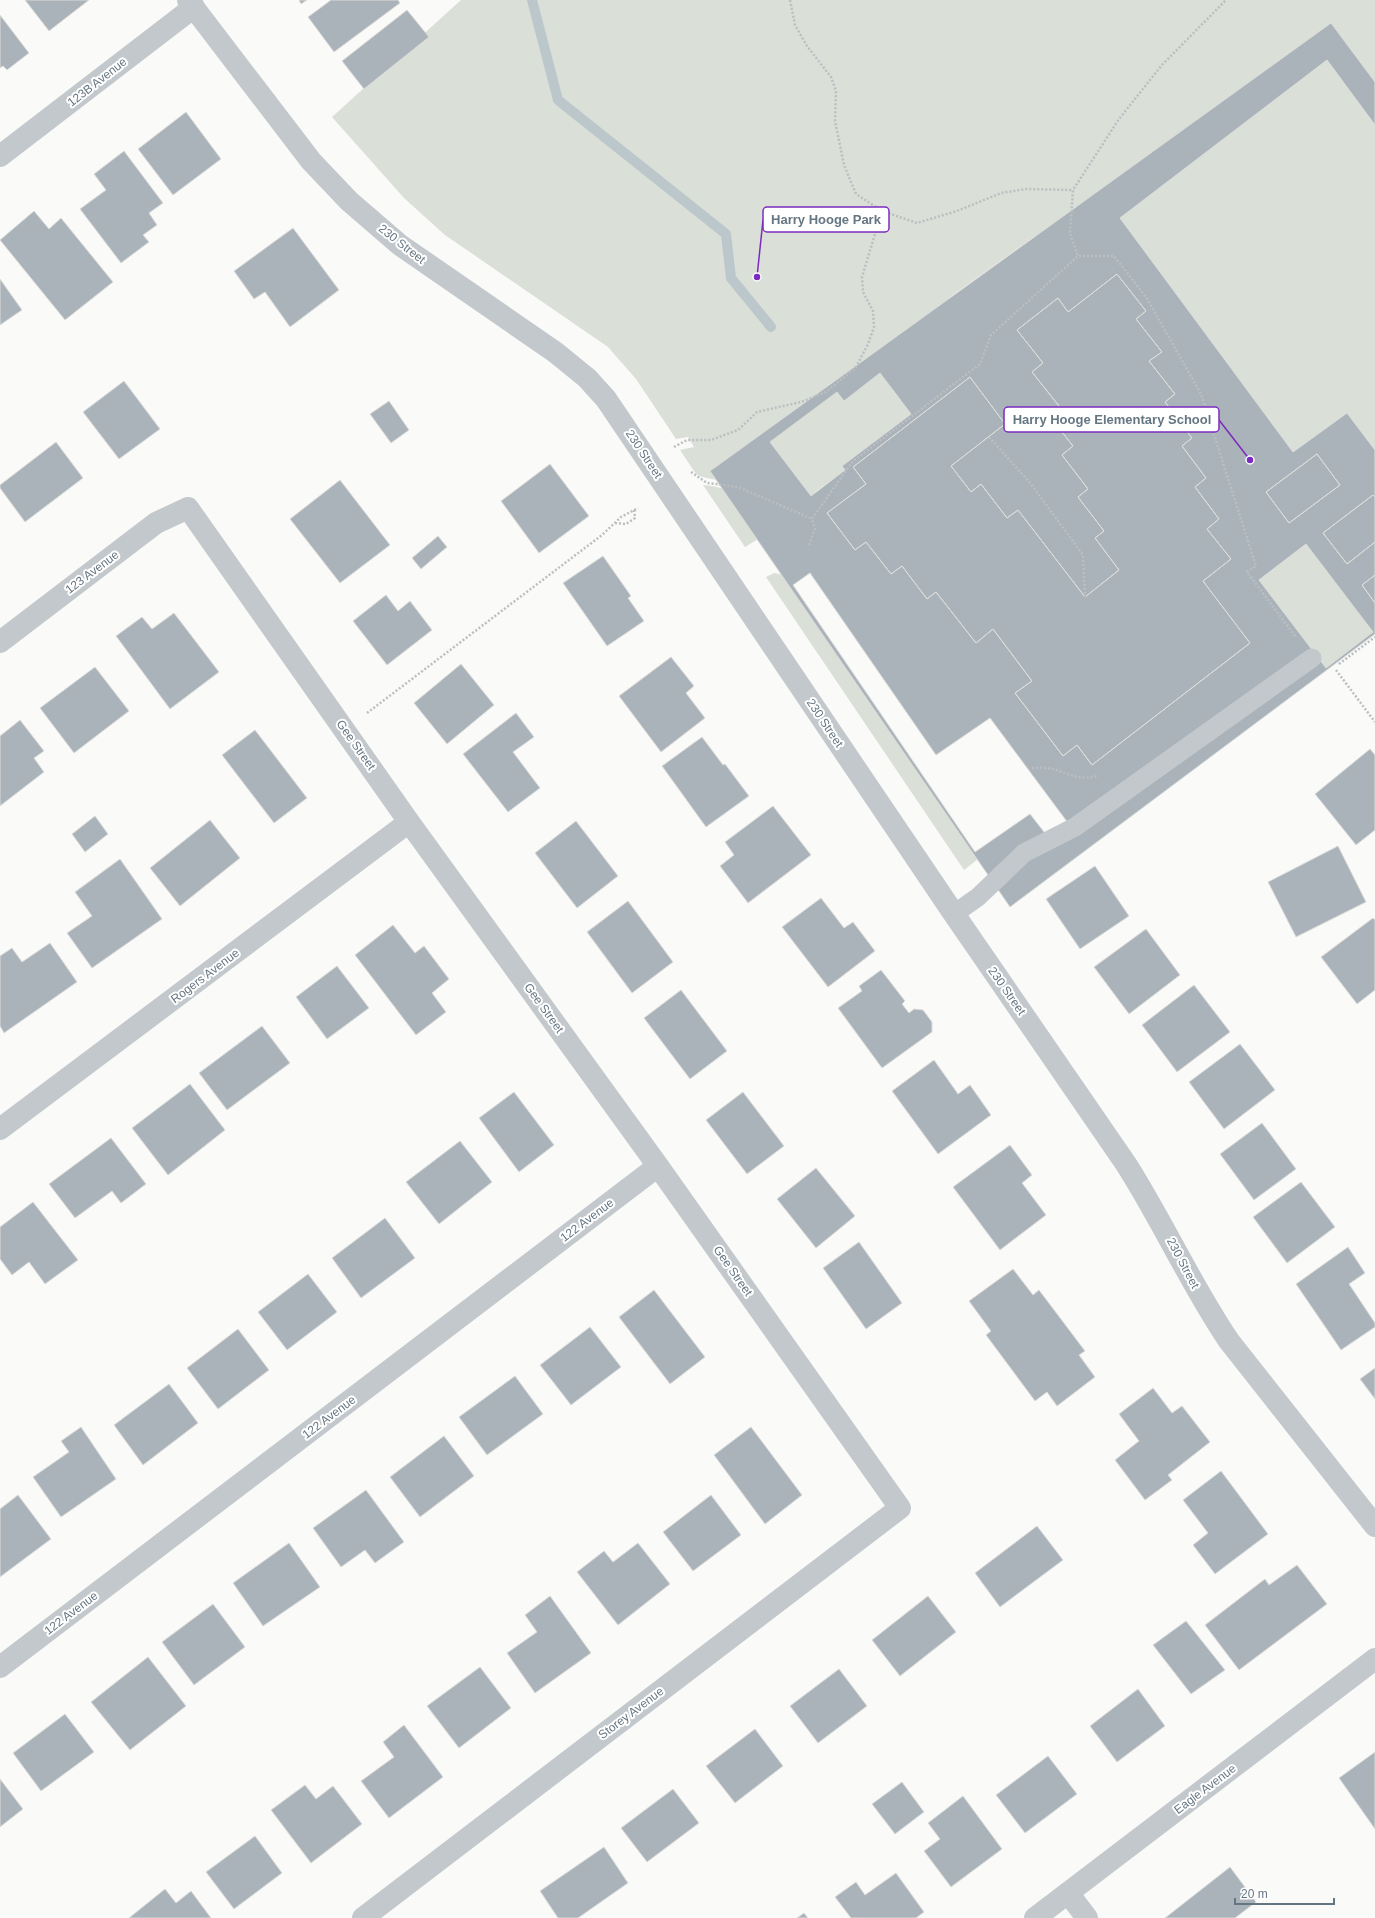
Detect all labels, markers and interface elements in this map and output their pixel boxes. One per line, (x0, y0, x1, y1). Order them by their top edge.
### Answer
street label: 123B Avenue (65, 54, 130, 109)
callout: Harry Hooge Park (763, 207, 889, 232)
text: Harry Hooge Park (771, 212, 882, 227)
street label: 230 Street (376, 221, 429, 267)
callout: Harry Hooge Elementary School (1004, 407, 1219, 432)
text: Harry Hooge Elementary School (1013, 412, 1211, 427)
street label: 230 Street (623, 427, 666, 481)
street label: 123 Avenue (63, 547, 122, 597)
street label: 230 Street (804, 696, 847, 750)
street label: Gee Street (334, 717, 379, 773)
street label: Rogers Avenue (168, 946, 242, 1006)
street label: 230 Street (985, 964, 1029, 1018)
street label: Gee Street (521, 980, 567, 1036)
street label: 122 Avenue (558, 1195, 617, 1245)
street label: 230 Street (1164, 1235, 1202, 1291)
street label: Gee Street (711, 1243, 756, 1299)
street label: 122 Avenue (300, 1392, 359, 1442)
street label: 122 Avenue (42, 1588, 101, 1638)
street label: Storey Avenue (596, 1684, 667, 1742)
street label: Eagle Avenue (1171, 1761, 1239, 1817)
scale bar (1235, 1880, 1334, 1906)
text: 20 m (1241, 1887, 1268, 1901)

